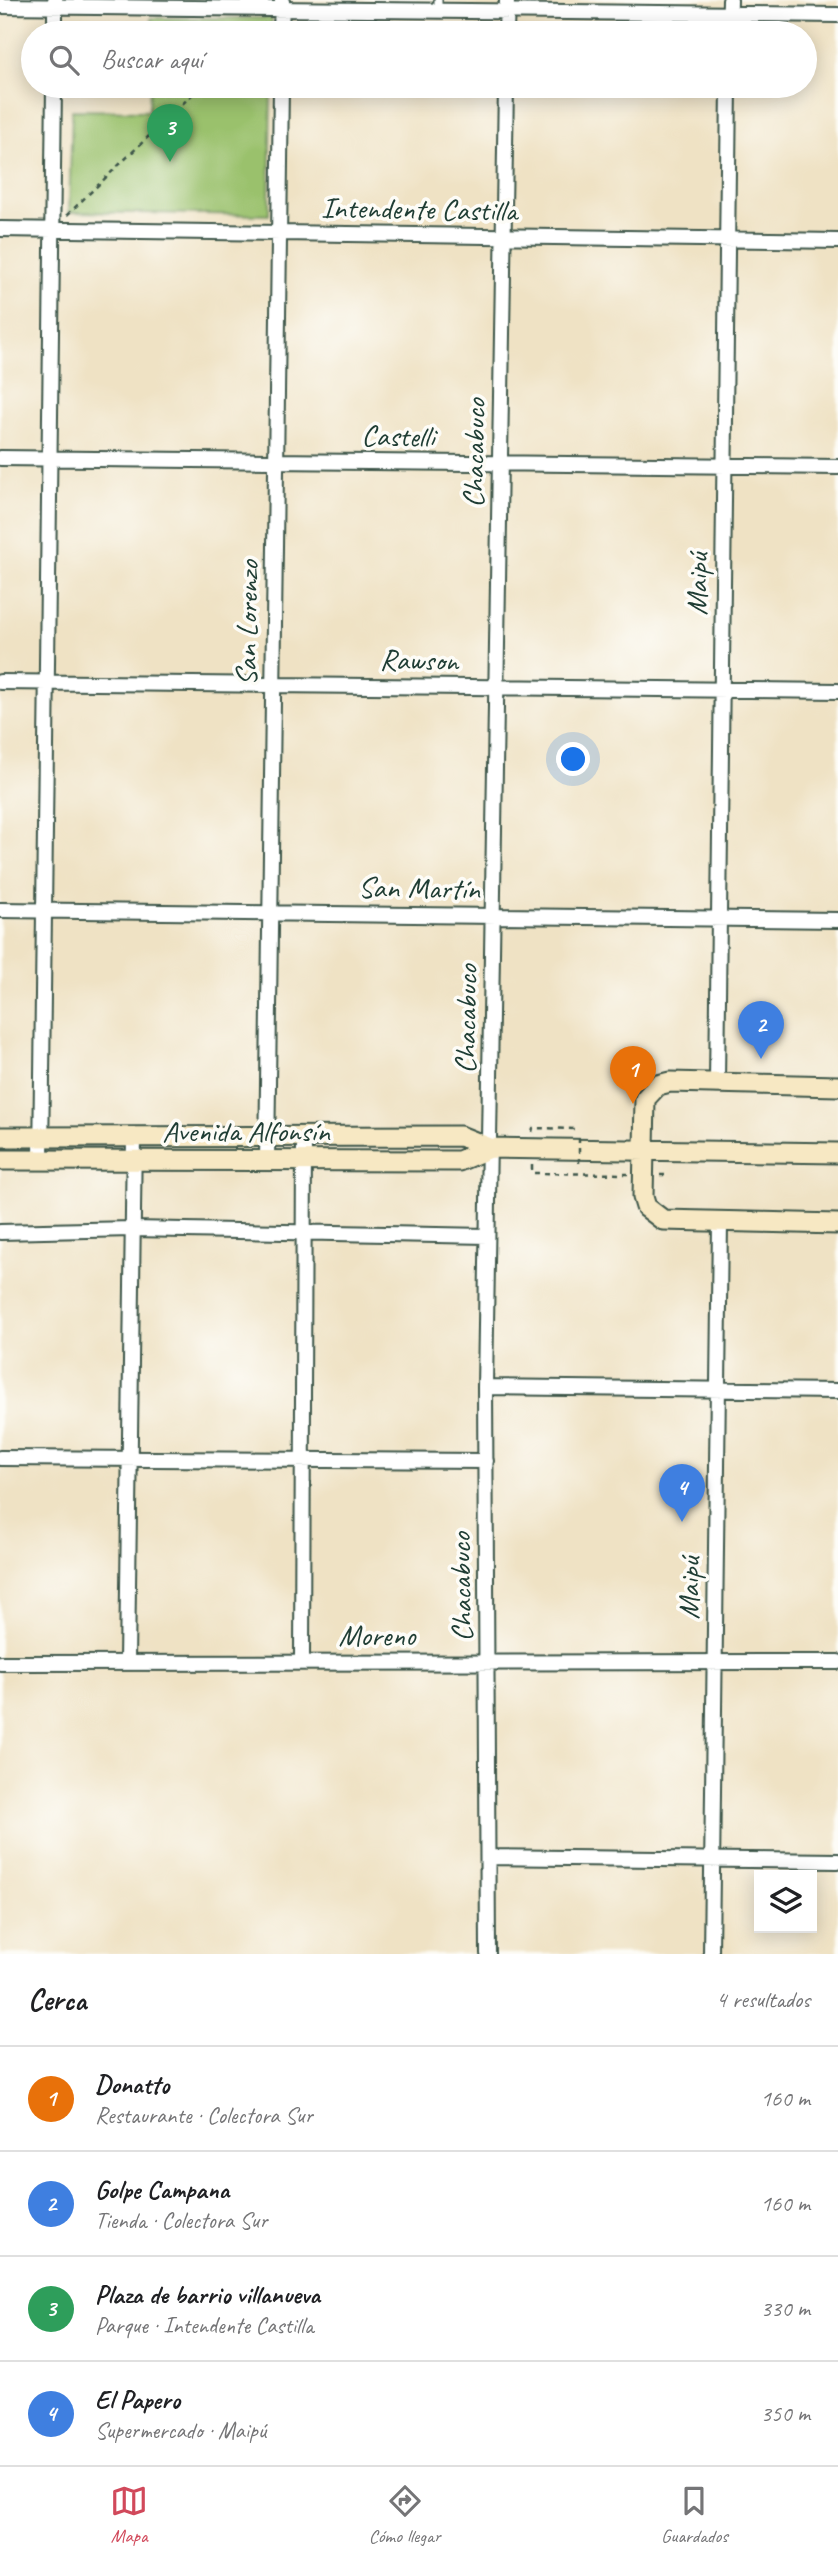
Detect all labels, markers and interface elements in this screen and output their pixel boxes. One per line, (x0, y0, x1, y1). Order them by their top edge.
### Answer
search box (21, 21, 817, 98)
icon: search (45, 41, 83, 79)
text: Buscar aquí (101, 43, 203, 76)
pin: 3 (147, 104, 193, 162)
street label: Intendente Castilla (321, 188, 520, 230)
street label: Chacabuco (454, 397, 494, 508)
street label: Castelli (361, 416, 438, 456)
street label: Maipú (677, 549, 717, 616)
street label: San Lorenzo (227, 558, 267, 686)
street label: Rawson (379, 640, 460, 680)
your location (556, 742, 590, 776)
street label: San Martín (358, 868, 482, 908)
street label: Chacabuco (446, 963, 486, 1074)
pin: 2 (738, 1001, 784, 1059)
pin: 1 (610, 1046, 656, 1104)
street label: Avenida Alfonsín (162, 1112, 331, 1150)
pin: 4 (659, 1464, 705, 1522)
street label: Chacabuco (441, 1531, 481, 1642)
street label: Maipú (669, 1553, 709, 1620)
street label: Moreno (339, 1616, 417, 1654)
map controls (754, 1870, 817, 1933)
button: layers (754, 1870, 817, 1933)
text: Cerca (28, 1981, 86, 2019)
text: 4 resultados (716, 1985, 810, 2014)
text: Donatto (95, 2068, 169, 2101)
text: 1 (46, 2084, 56, 2113)
text: 160 m (761, 2084, 810, 2113)
text: Restaurante · Colectora Sur (95, 2101, 313, 2130)
text: Golpe Campana (95, 2173, 229, 2206)
text: 2 (46, 2189, 56, 2218)
text: 160 m (761, 2189, 810, 2218)
text: Tienda · Colectora Sur (95, 2206, 267, 2235)
text: Plaza de barrio villanueva (95, 2278, 320, 2311)
text: 3 (46, 2294, 56, 2323)
text: 330 m (761, 2294, 810, 2323)
text: Parque · Intendente Castilla (95, 2311, 313, 2340)
text: El Papero (95, 2383, 180, 2416)
text: 4 (46, 2399, 56, 2428)
text: 350 m (761, 2399, 810, 2428)
text: Supermercado · Maipú (95, 2416, 266, 2445)
tab: Mapa (110, 2482, 148, 2548)
tab: Cómo llegar (369, 2482, 441, 2548)
tab: Guardados (661, 2482, 728, 2548)

